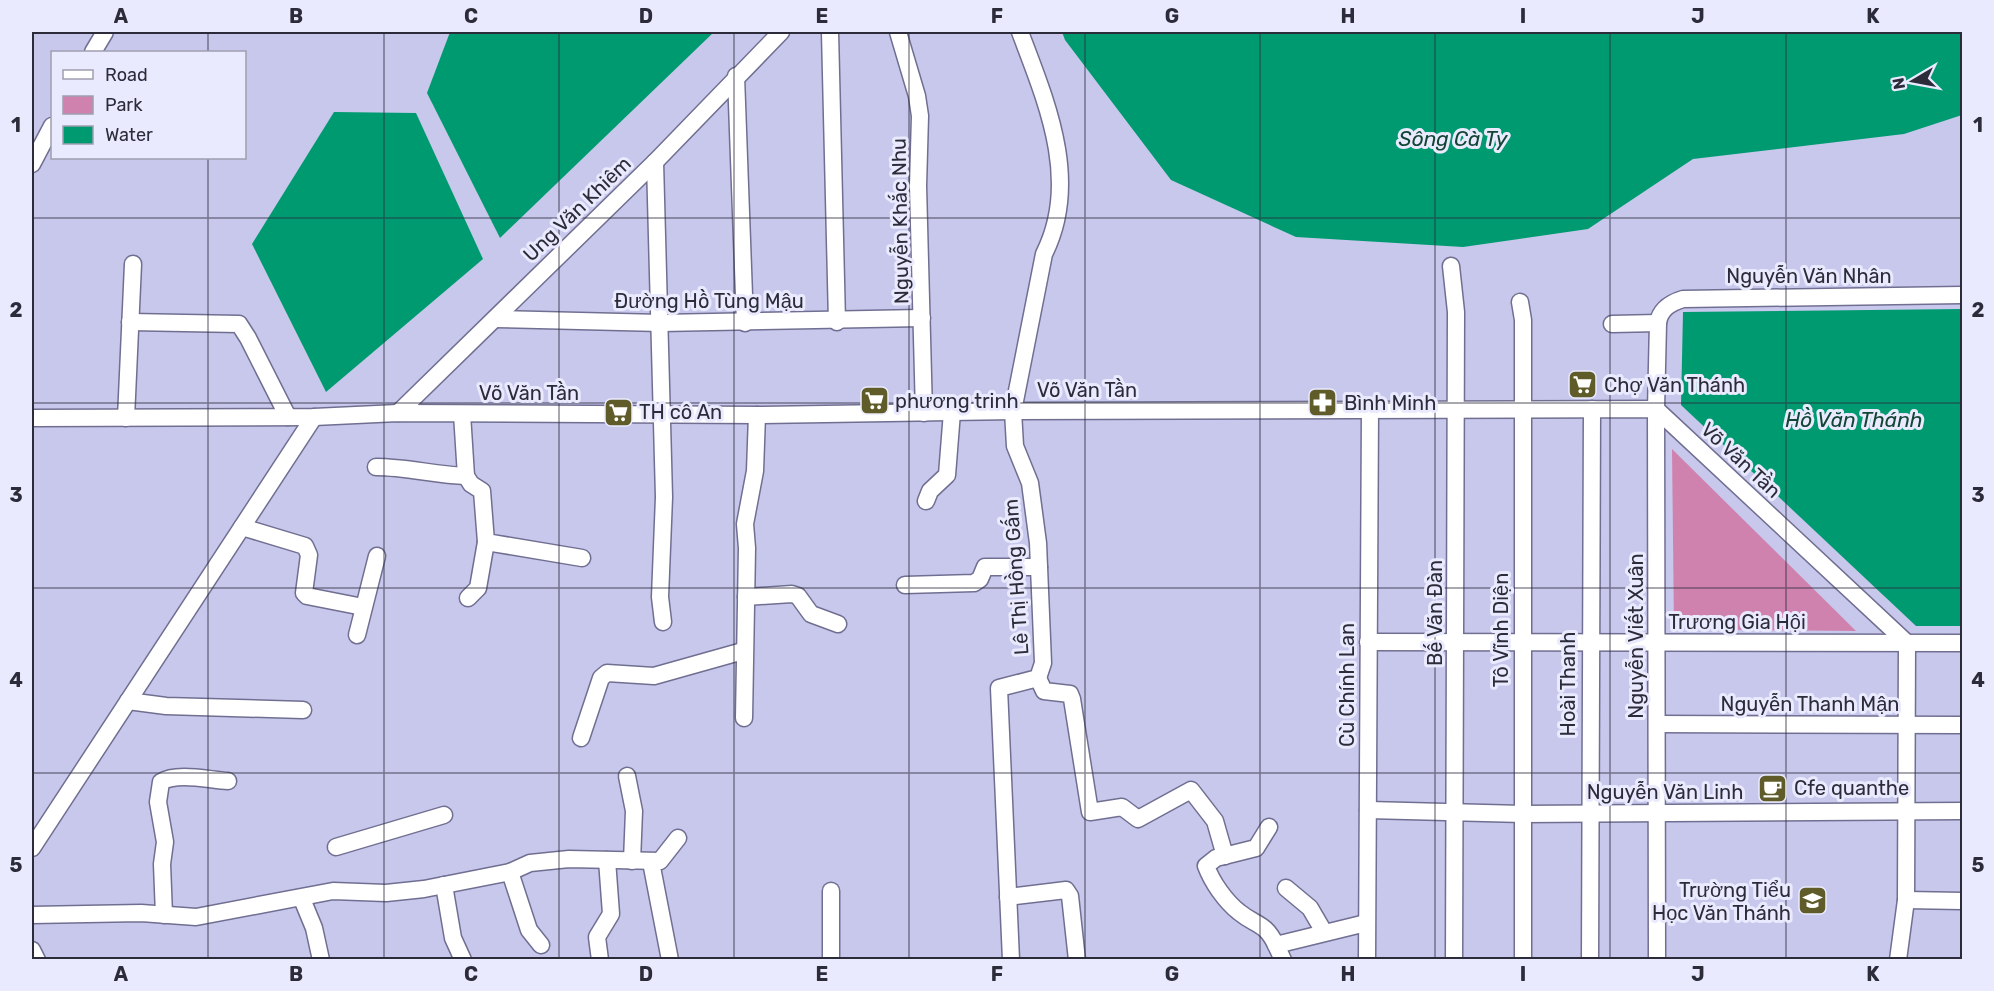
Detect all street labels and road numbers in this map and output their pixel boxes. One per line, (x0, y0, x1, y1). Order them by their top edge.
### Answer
street label: Nguyễn Khắc Nhu (886, 138, 913, 304)
street label: Ung Văn Khiêm (518, 152, 636, 266)
street label: Nguyễn Văn Nhân (1726, 264, 1892, 288)
street label: Đường Hồ Tùng Mậu (614, 289, 804, 313)
street label: Võ Văn Tần (1037, 378, 1137, 402)
street label: Võ Văn Tần (479, 381, 579, 405)
street label: Võ Văn Tần (1696, 417, 1786, 503)
street label: Lê Thị Hồng Gấm (998, 498, 1033, 656)
street label: Nguyễn Viết Xuân (1624, 553, 1648, 719)
street label: Bế Văn Đàn (1423, 560, 1447, 666)
street label: Tô Vĩnh Diện (1489, 573, 1513, 687)
street label: Trương Gia Hội (1668, 610, 1806, 634)
street label: Cù Chính Lan (1335, 623, 1359, 747)
street label: Hoài Thanh (1556, 632, 1580, 736)
street label: Nguyễn Thanh Mận (1720, 692, 1900, 716)
street label: Nguyễn Văn Linh (1587, 780, 1743, 804)

